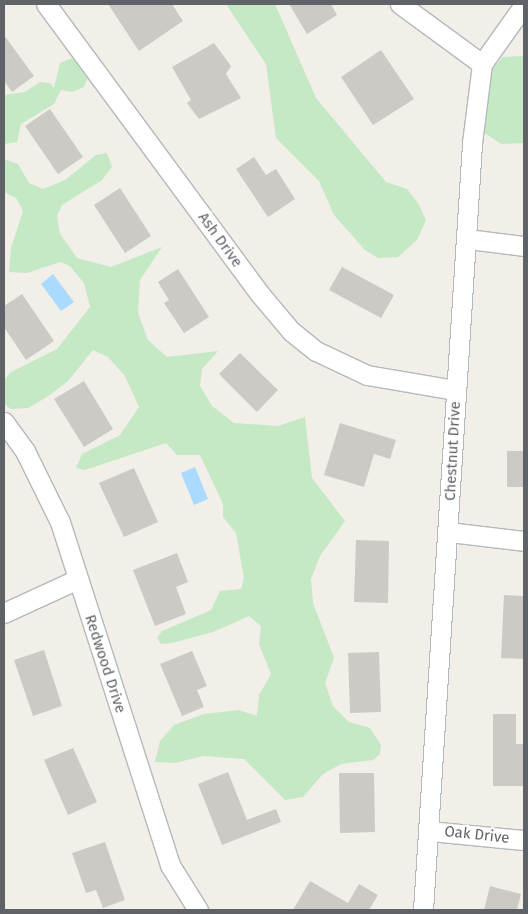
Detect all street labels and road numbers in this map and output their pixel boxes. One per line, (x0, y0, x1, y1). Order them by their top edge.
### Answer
street label: Ash Drive (194, 209, 246, 271)
street label: Chestnut Drive (441, 401, 465, 501)
street label: Redwood Drive (81, 613, 129, 715)
street label: Oak Drive (444, 823, 510, 847)

